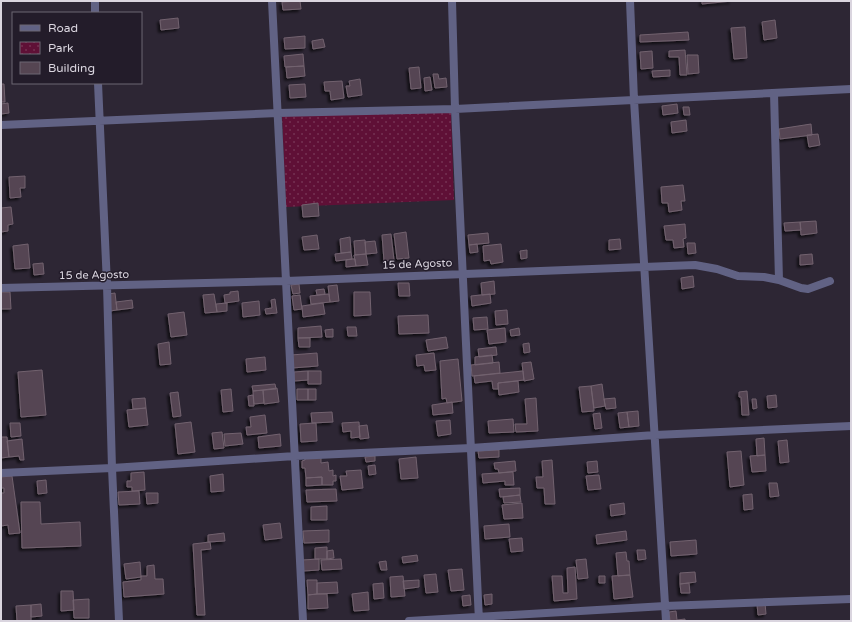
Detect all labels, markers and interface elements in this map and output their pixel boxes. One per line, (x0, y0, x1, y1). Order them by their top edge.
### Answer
legend (12, 12, 142, 84)
text: Road (48, 21, 78, 35)
text: Park (48, 41, 74, 55)
text: Building (48, 61, 95, 75)
street label: 15 de Agosto (382, 256, 453, 272)
street label: 15 de Agosto (59, 268, 130, 282)

